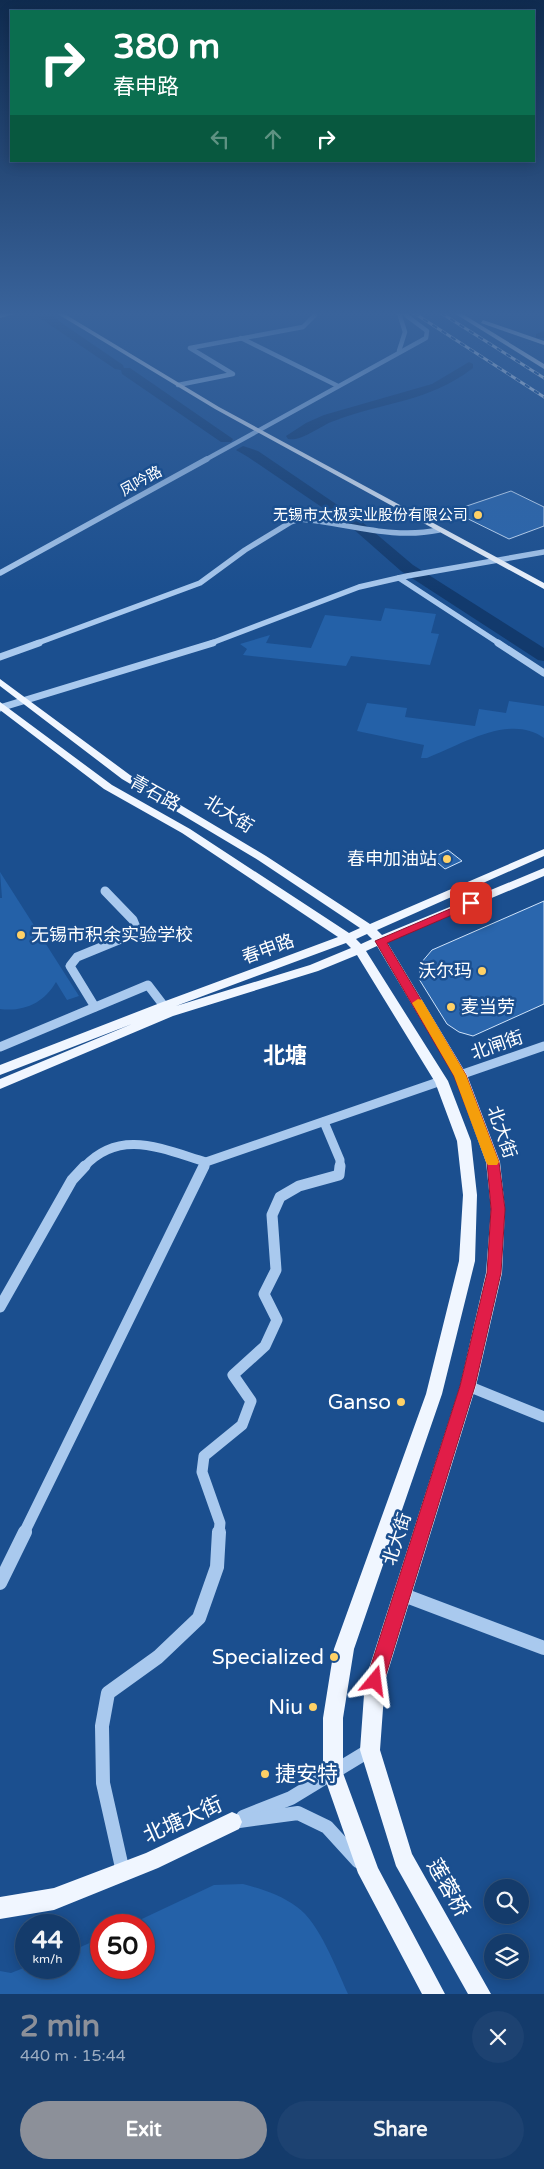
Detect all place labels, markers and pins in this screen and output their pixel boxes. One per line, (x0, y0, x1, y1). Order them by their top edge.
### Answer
place label: 无锡市太极实业股份有限公司 (273, 506, 468, 524)
marker: 无锡市太极实业股份有限公司 (472, 509, 484, 521)
place label: 春申加油站 (347, 848, 437, 870)
marker: 春申加油站 (441, 853, 453, 865)
pin (450, 882, 492, 924)
place label: 无锡市积余实验学校 (31, 924, 193, 946)
marker: 无锡市积余实验学校 (15, 929, 27, 941)
place label: 沃尔玛 (418, 960, 472, 982)
marker: 沃尔玛 (476, 965, 488, 977)
place label: 麦当劳 (461, 996, 515, 1018)
marker: 麦当劳 (445, 1001, 457, 1013)
place label: Ganso (328, 1390, 391, 1415)
marker: Ganso (395, 1396, 407, 1408)
place label: Specialized (212, 1645, 324, 1670)
marker: Specialized (328, 1651, 340, 1663)
place label: Niu (268, 1695, 303, 1720)
marker: Niu (307, 1701, 319, 1713)
place label: 捷安特 (275, 1762, 338, 1787)
marker: 捷安特 (259, 1768, 271, 1780)

